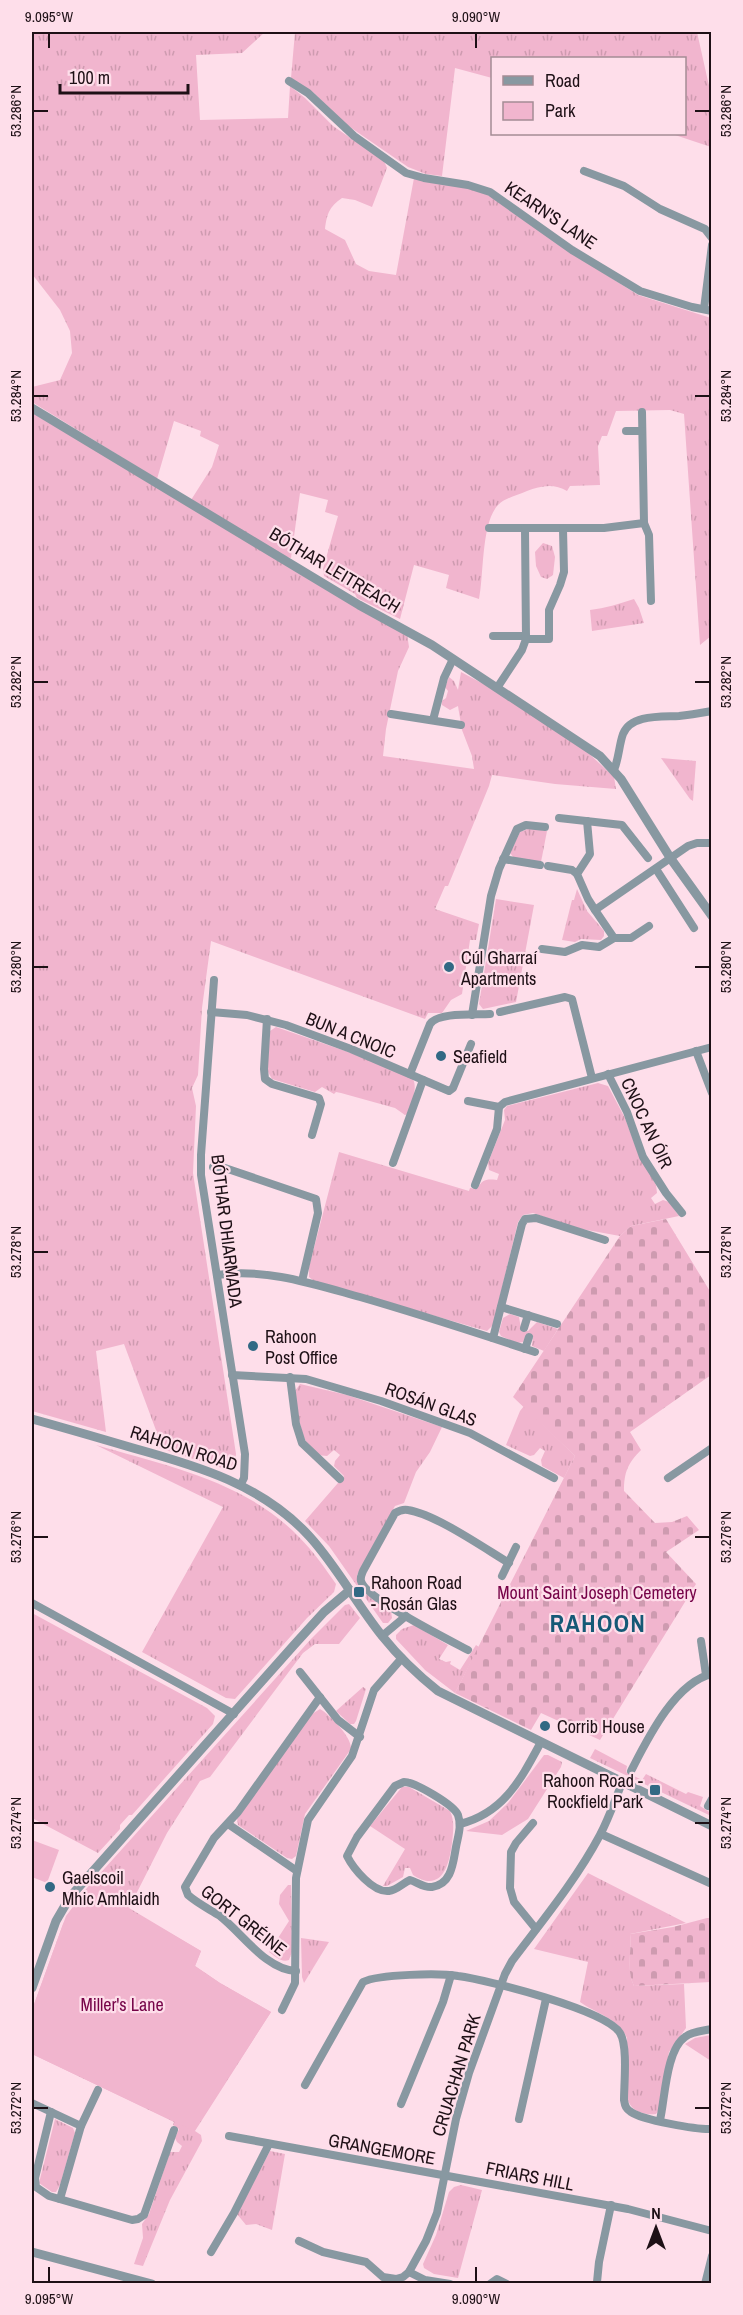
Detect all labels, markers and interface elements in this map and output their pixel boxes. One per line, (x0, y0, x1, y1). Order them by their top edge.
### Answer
text: 9.095°W (25, 6, 74, 27)
text: 9.090°W (452, 6, 501, 27)
scale bar (60, 57, 188, 95)
legend (491, 57, 686, 135)
text: 100 m (69, 65, 110, 90)
text: Road (545, 68, 580, 93)
text: 53.286°N (5, 85, 26, 137)
text: 53.286°N (715, 85, 736, 137)
text: Park (545, 98, 576, 123)
street label: KEARN'S LANE (500, 175, 602, 255)
text: 53.284°N (5, 370, 26, 422)
text: 53.284°N (715, 370, 736, 422)
street label: BÓTHAR LEITREACH (265, 521, 405, 619)
text: 53.282°N (5, 656, 26, 708)
text: 53.282°N (715, 656, 736, 708)
text: 53.280°N (5, 941, 26, 993)
text: 53.280°N (715, 941, 736, 993)
place label: Cúl Gharraí Apartments (460, 945, 538, 991)
marker: Cúl Gharraí Apartments (442, 960, 456, 974)
street label: BUN A CNOIC (302, 1006, 400, 1064)
place label: Seafield (453, 1044, 507, 1069)
marker: Seafield (434, 1049, 448, 1063)
street label: CNOC AN ÓIR (615, 1073, 679, 1173)
street label: BÓTHAR DHIARMADA (205, 1153, 249, 1309)
text: 53.278°N (5, 1226, 26, 1278)
text: 53.278°N (715, 1226, 736, 1278)
place label: Rahoon Post Office (265, 1324, 338, 1370)
marker: Rahoon Post Office (246, 1339, 260, 1353)
street label: ROSÁN GLAS (382, 1376, 481, 1432)
street label: RAHOON ROAD (127, 1419, 241, 1477)
text: 53.276°N (5, 1511, 26, 1563)
text: 53.276°N (715, 1511, 736, 1563)
place label: Rahoon Road - Rosán Glas (371, 1570, 462, 1616)
park label: Mount Saint Joseph Cemetery (497, 1580, 697, 1605)
marker: Rahoon Road - Rosán Glas (352, 1585, 366, 1599)
district label: RAHOON (550, 1607, 646, 1639)
place label: Corrib House (557, 1714, 645, 1739)
marker: Corrib House (538, 1719, 552, 1733)
place label: Rahoon Road - Rockfield Park (543, 1768, 644, 1814)
marker: Rahoon Road - Rockfield Park (648, 1783, 662, 1797)
text: 53.274°N (5, 1797, 26, 1849)
text: 53.274°N (715, 1797, 736, 1849)
place label: Gaelscoil Mhic Amhlaidh (62, 1865, 160, 1911)
street label: GORT GRÉINE (196, 1878, 292, 1962)
marker: Gaelscoil Mhic Amhlaidh (43, 1880, 57, 1894)
park label: Miller's Lane (80, 1992, 164, 2017)
street label: CRUACHAN PARK (426, 2011, 487, 2139)
text: 53.272°N (5, 2082, 26, 2134)
text: 53.272°N (715, 2082, 736, 2134)
street label: GRANGEMORE (327, 2127, 437, 2171)
street label: FRIARS HILL (484, 2155, 576, 2197)
north arrow (626, 2198, 686, 2258)
text: N (651, 2202, 661, 2224)
text: 9.095°W (25, 2288, 74, 2309)
text: 9.090°W (452, 2288, 501, 2309)

